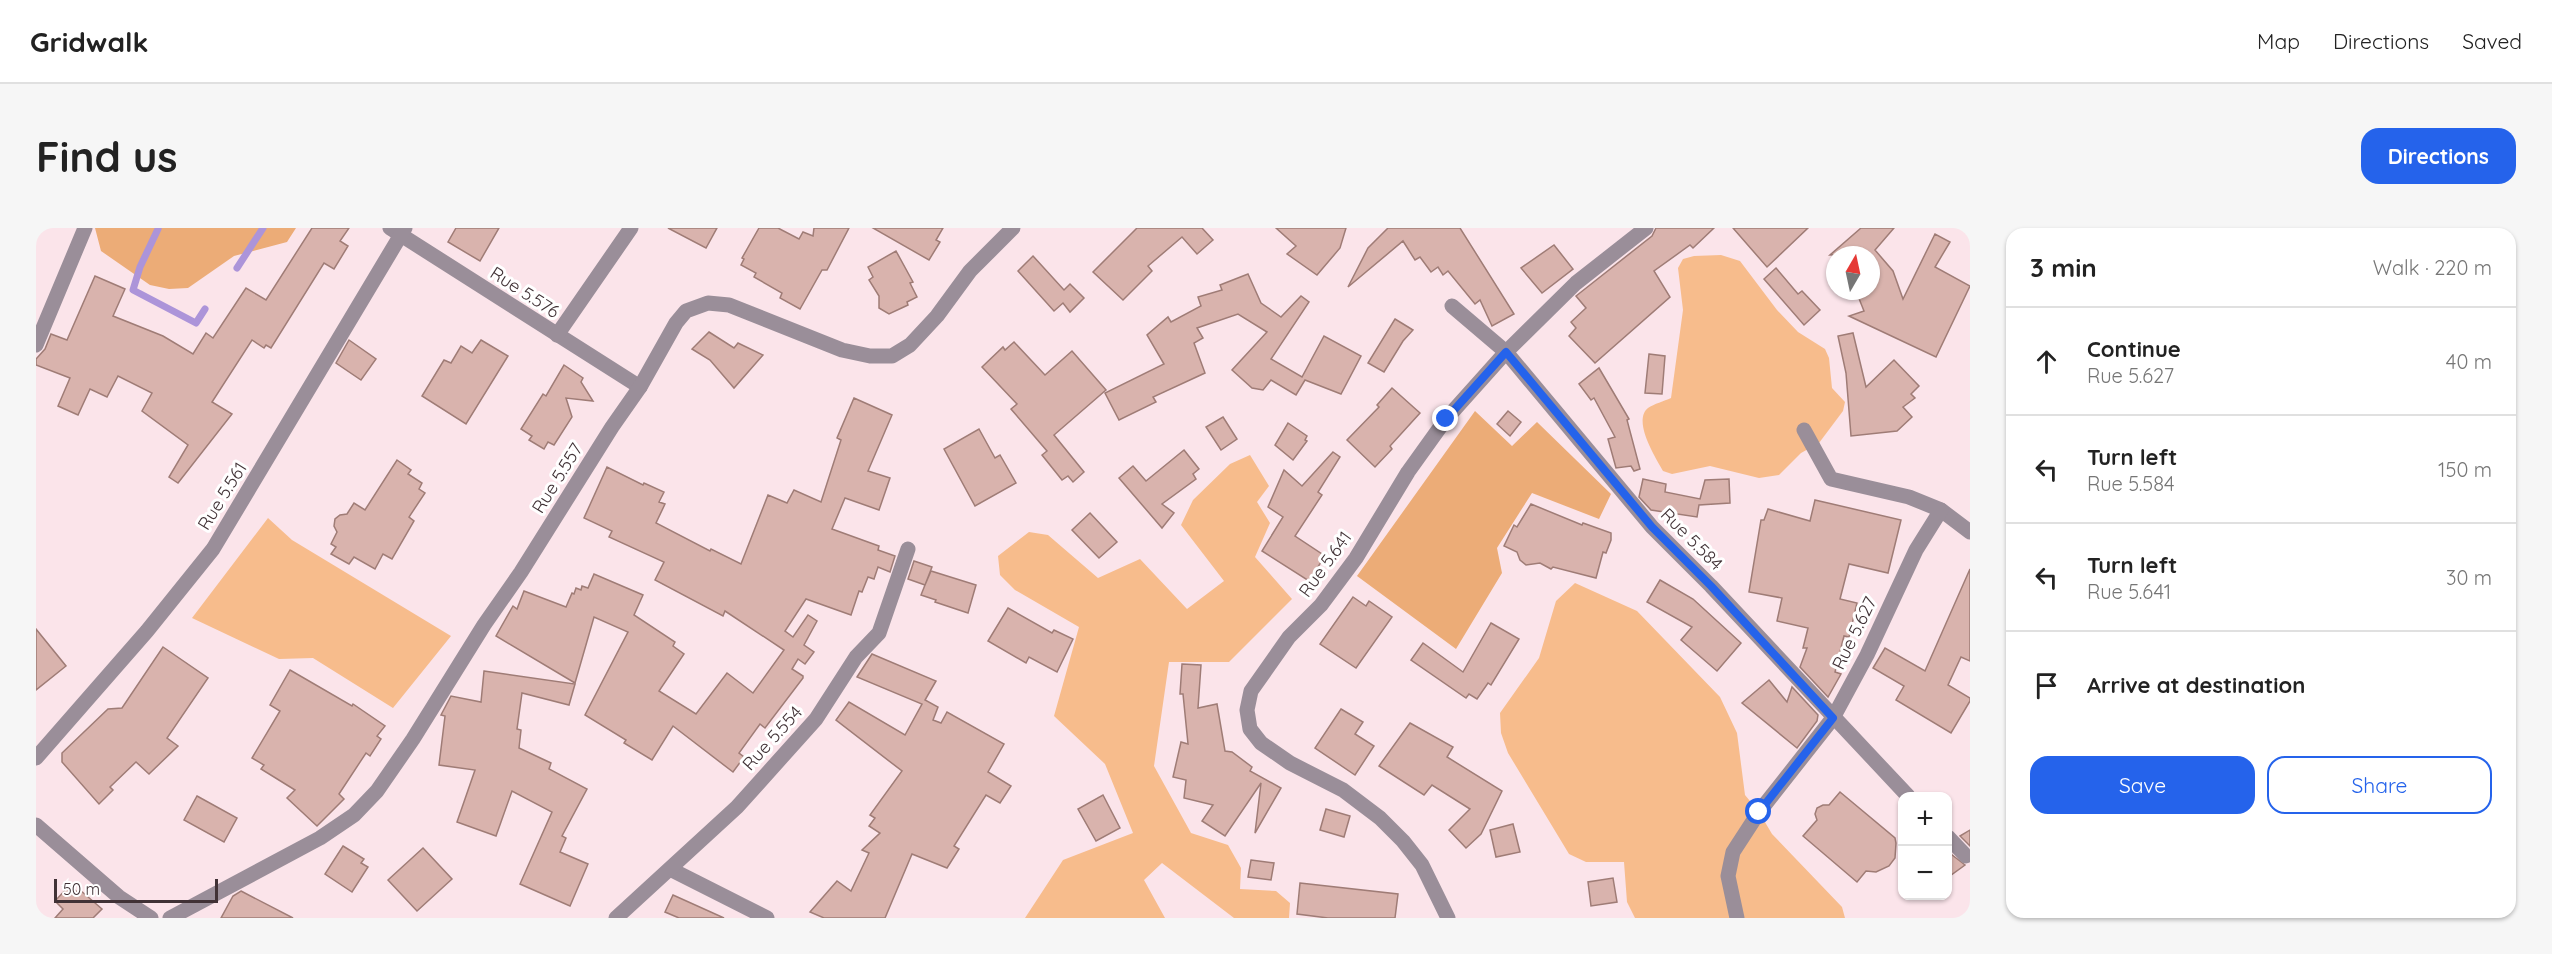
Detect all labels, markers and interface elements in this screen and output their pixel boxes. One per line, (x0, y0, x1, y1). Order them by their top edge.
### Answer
text: Gridwalk (30, 24, 149, 59)
text: Map (2257, 28, 2300, 54)
text: Directions (2333, 28, 2429, 54)
text: Saved (2462, 28, 2522, 54)
button: Directions (2361, 128, 2516, 184)
text: Find us (36, 130, 178, 183)
north arrow (1826, 246, 1880, 300)
text: 3 min (2030, 251, 2097, 284)
text: Walk · 220 m (2373, 255, 2492, 280)
street label: Rue 5.576 (486, 261, 564, 323)
text: Continue (2087, 335, 2181, 363)
icon: ahead (2030, 345, 2063, 378)
text: 40 m (2446, 349, 2492, 374)
text: Rue 5.627 (2087, 363, 2174, 388)
route end (1432, 405, 1458, 431)
street label: Rue 5.557 (526, 439, 588, 517)
text: Turn left (2087, 443, 2177, 471)
icon: left (2030, 453, 2063, 486)
text: 150 m (2438, 457, 2492, 482)
street label: Rue 5.561 (192, 458, 252, 534)
text: Rue 5.584 (2087, 471, 2175, 496)
street label: Rue 5.584 (1656, 503, 1728, 575)
street label: Rue 5.641 (1293, 527, 1357, 601)
text: Turn left (2087, 551, 2177, 579)
icon: left (2030, 561, 2063, 594)
text: 30 m (2446, 565, 2492, 590)
text: Rue 5.641 (2087, 579, 2171, 604)
street label: Rue 5.627 (1826, 593, 1882, 673)
icon: arrive (2030, 669, 2063, 702)
text: Arrive at destination (2087, 671, 2305, 699)
street label: Rue 5.554 (737, 701, 807, 775)
button: Save (2030, 756, 2255, 814)
button: Share (2267, 756, 2492, 814)
map controls (1898, 792, 1952, 900)
button: + (1898, 792, 1952, 846)
route start (1745, 798, 1771, 824)
button: − (1898, 846, 1952, 900)
scale bar (54, 876, 218, 904)
text: 50 m (63, 879, 100, 899)

